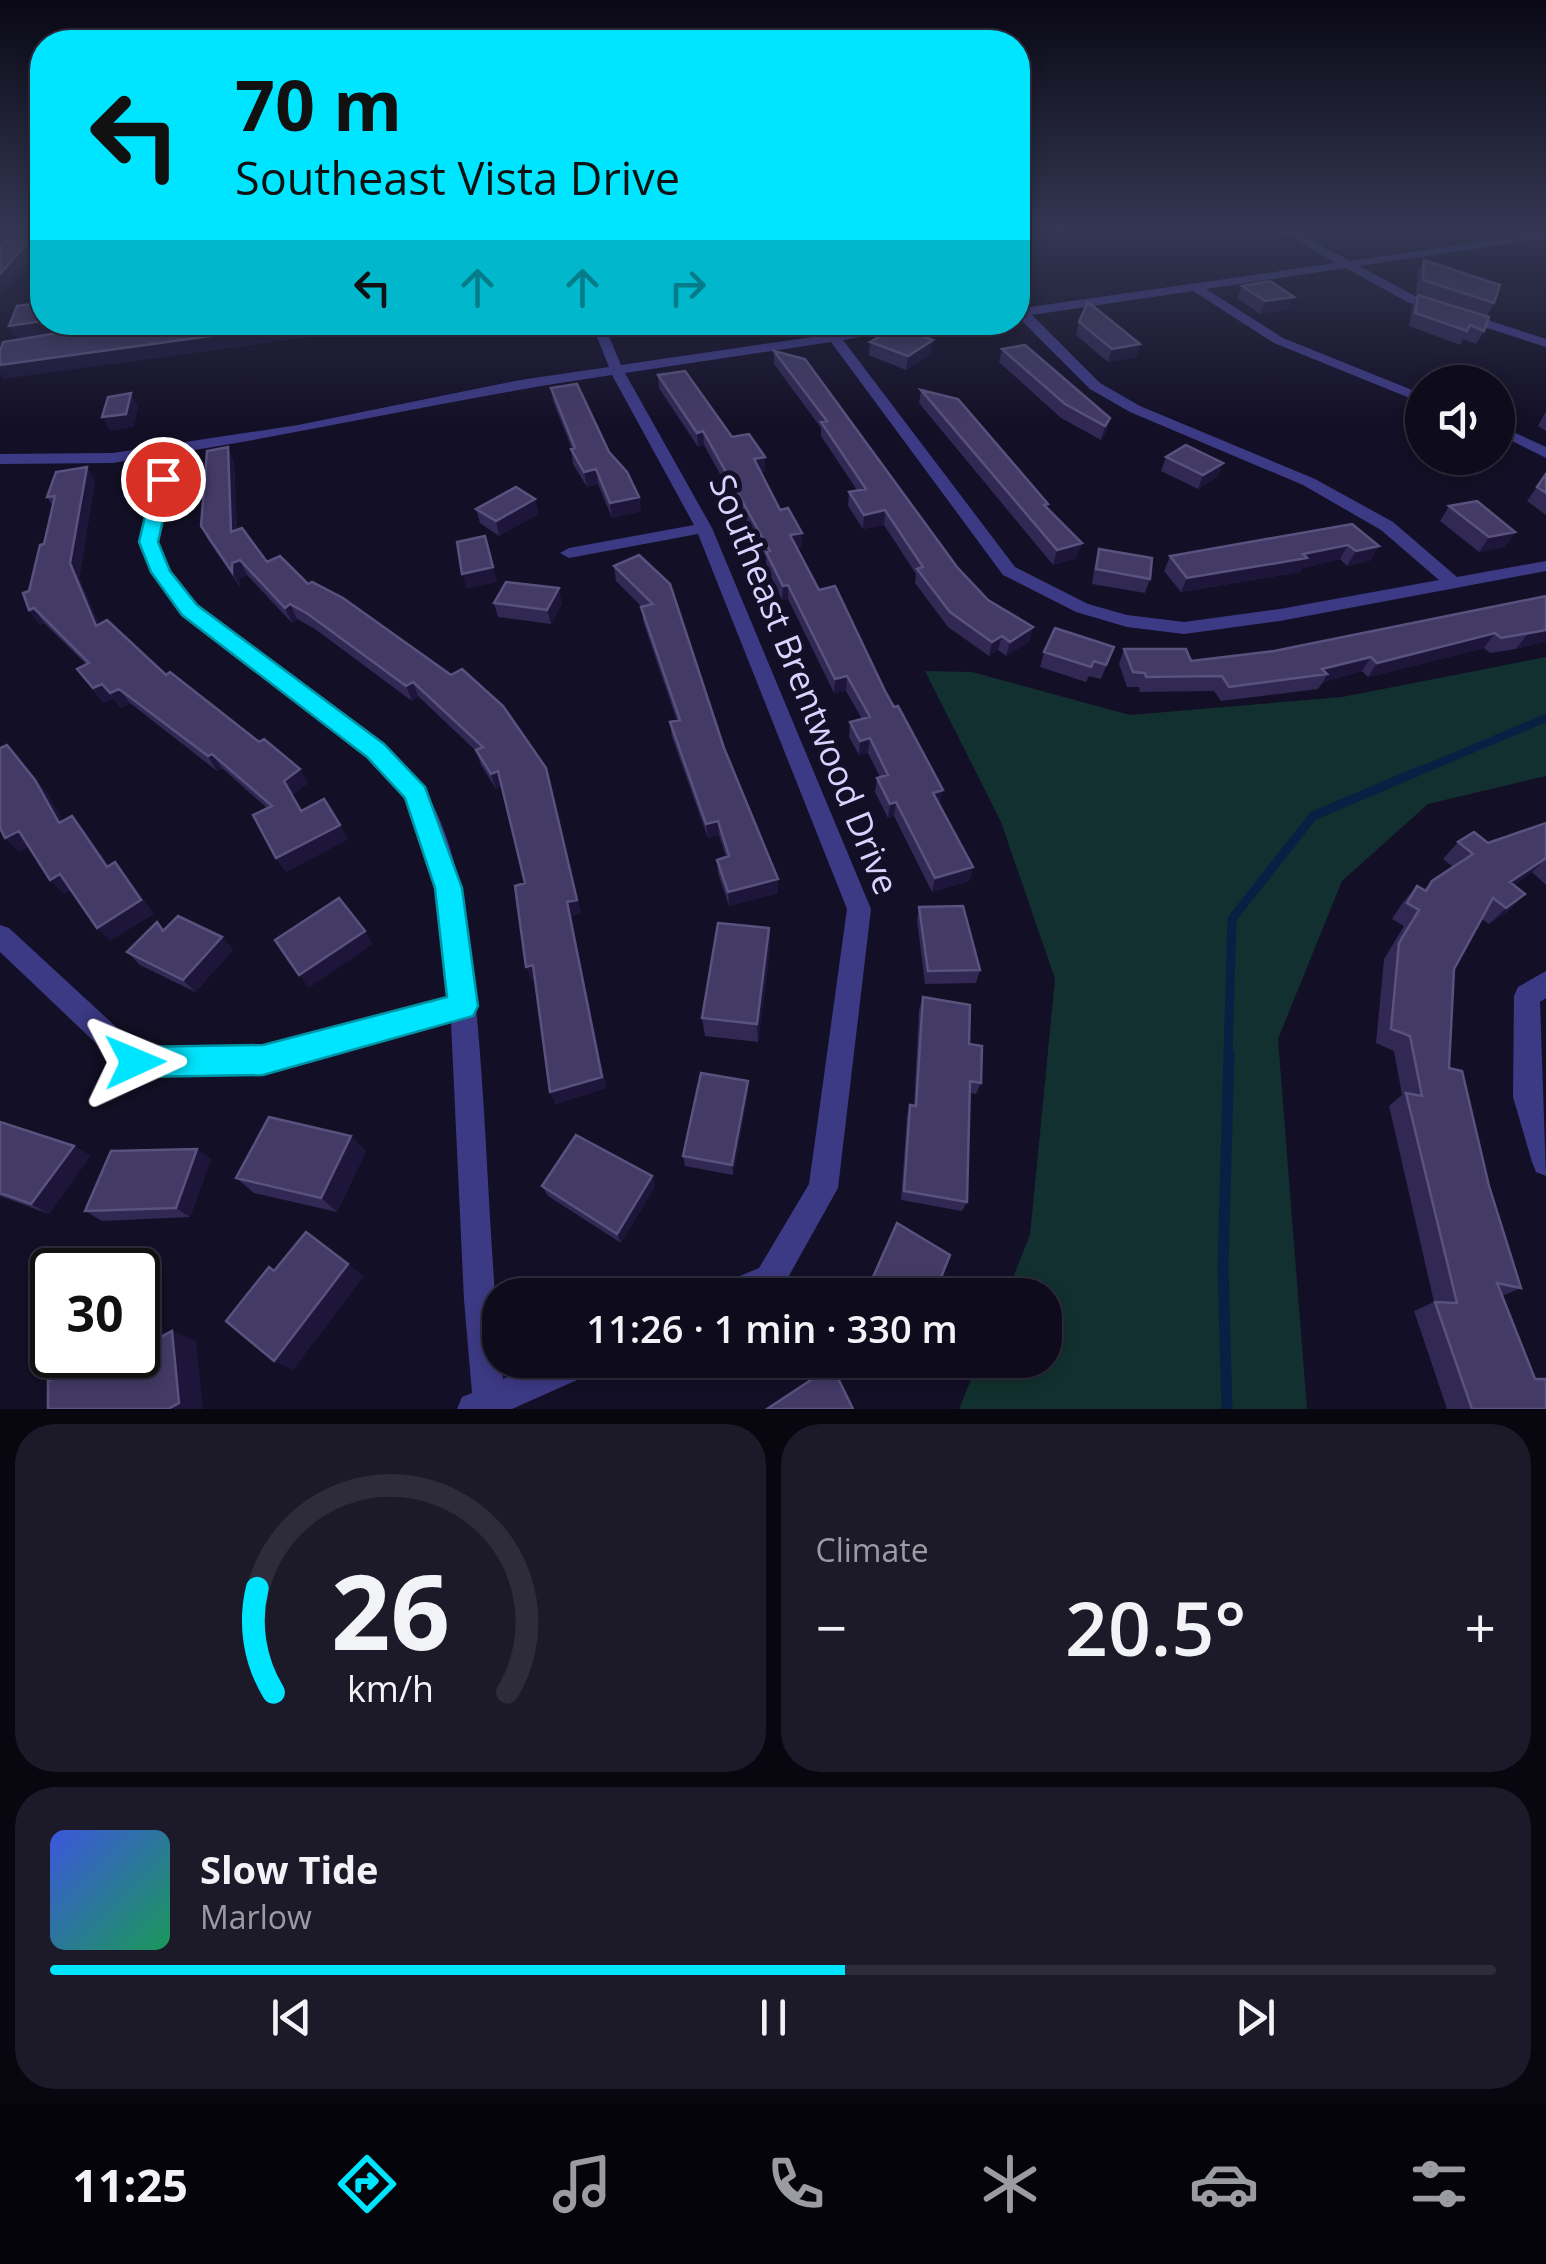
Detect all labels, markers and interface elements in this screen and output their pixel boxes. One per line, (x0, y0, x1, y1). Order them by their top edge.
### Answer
text: 70 m (235, 56, 402, 152)
icon: left (70, 70, 200, 200)
text: Southeast Vista Drive (235, 147, 680, 208)
icon: left (345, 260, 400, 315)
icon: ahead (450, 260, 505, 315)
icon: ahead (555, 260, 610, 315)
icon: right (660, 260, 715, 315)
map controls (1405, 365, 1515, 475)
button: sound (1405, 365, 1515, 475)
pin (121, 437, 206, 522)
icon: arrive (136, 452, 191, 507)
street label: Southeast Brentwood Drive (699, 467, 911, 901)
position arrow (83, 1010, 187, 1114)
speed limit sign: 30 (30, 1248, 160, 1378)
text: 11:26 · 1 min · 330 m (586, 1302, 958, 1354)
text: Climate (816, 1528, 929, 1571)
text: 26 (331, 1539, 450, 1680)
text: 20.5° (1065, 1576, 1246, 1678)
text: − (816, 1589, 847, 1664)
text: + (1465, 1589, 1496, 1664)
text: km/h (347, 1664, 434, 1712)
text: Slow Tide (200, 1843, 379, 1895)
text: Marlow (200, 1895, 312, 1938)
icon: previous (264, 1990, 319, 2045)
icon: pause (746, 1990, 801, 2045)
icon: next (1228, 1990, 1283, 2045)
icon: directions (332, 2149, 402, 2219)
icon: music (547, 2149, 617, 2219)
icon: phone (761, 2149, 831, 2219)
icon: climate (975, 2149, 1045, 2219)
icon: car (1189, 2149, 1259, 2219)
icon: filters (1404, 2149, 1474, 2219)
text: 11:25 (72, 2154, 188, 2215)

